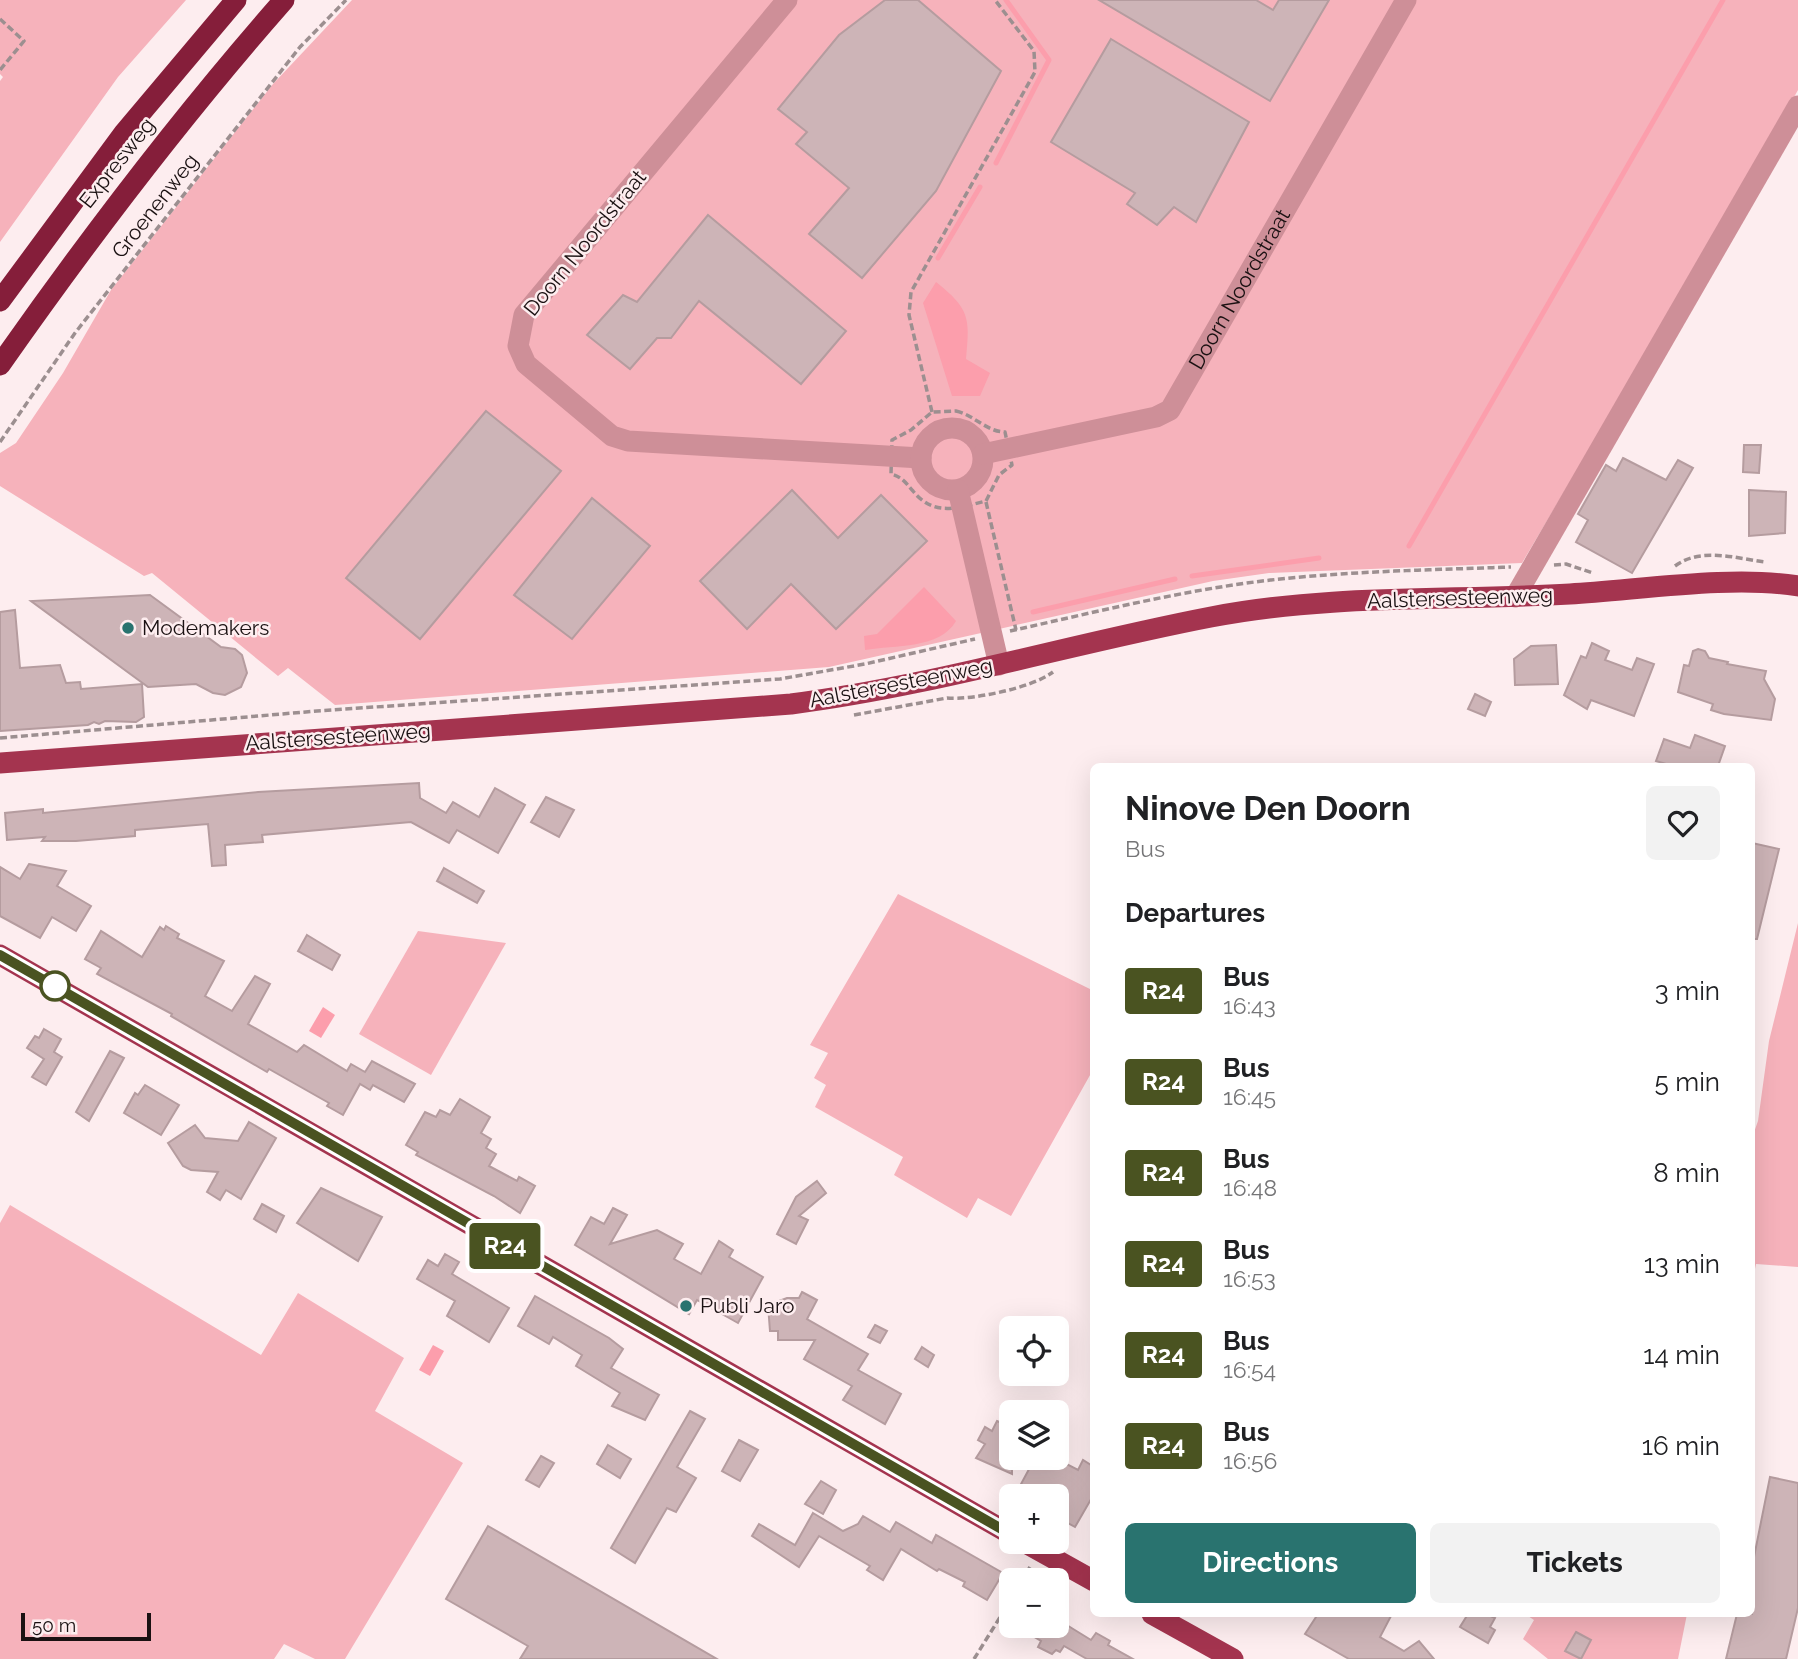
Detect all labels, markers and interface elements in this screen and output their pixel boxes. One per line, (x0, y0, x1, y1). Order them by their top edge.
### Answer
street label: Expresweg (74, 113, 160, 213)
street label: Groenenweg (106, 149, 203, 263)
street label: Doorn Noordstraat (518, 165, 651, 321)
street label: Doorn Noordstraat (1183, 204, 1295, 373)
street label: Aalstersesteenweg (1367, 582, 1553, 613)
place label: Modemakers (142, 615, 269, 640)
marker: Modemakers (120, 620, 136, 636)
street label: Aalstersesteenweg (807, 652, 995, 713)
street label: Aalstersesteenweg (244, 718, 432, 755)
button: heart (1646, 786, 1720, 860)
text: Ninove Den Doorn (1125, 789, 1411, 828)
text: Bus (1125, 835, 1165, 862)
text: Departures (1125, 898, 1265, 928)
text: Bus (1223, 962, 1270, 992)
unlabelled marker (40, 971, 70, 1001)
text: R24 (1142, 976, 1185, 1005)
text: 3 min (1655, 976, 1720, 1006)
text: 16:43 (1223, 992, 1276, 1019)
text: Bus (1223, 1053, 1270, 1083)
text: R24 (1142, 1067, 1185, 1096)
text: 5 min (1654, 1067, 1720, 1097)
text: 16:45 (1223, 1083, 1276, 1110)
text: Bus (1223, 1144, 1270, 1174)
text: R24 (1142, 1158, 1185, 1187)
text: 8 min (1653, 1158, 1720, 1188)
text: 16:48 (1223, 1174, 1277, 1201)
line badge: R24 (465, 1223, 545, 1269)
text: R24 (483, 1231, 527, 1260)
text: Bus (1223, 1235, 1270, 1265)
text: R24 (1142, 1249, 1185, 1278)
text: 13 min (1644, 1249, 1720, 1279)
text: 16:53 (1223, 1265, 1276, 1292)
place label: Publi Jaro (700, 1293, 794, 1318)
marker: Publi Jaro (678, 1298, 694, 1314)
map controls (999, 1316, 1069, 1638)
button: locate (999, 1316, 1069, 1386)
text: Bus (1223, 1326, 1270, 1356)
text: R24 (1142, 1340, 1185, 1369)
text: 14 min (1643, 1340, 1720, 1370)
text: 16:54 (1223, 1356, 1276, 1383)
button: layers (999, 1400, 1069, 1470)
text: Bus (1223, 1417, 1270, 1447)
text: R24 (1142, 1431, 1185, 1460)
text: 16 min (1642, 1431, 1720, 1461)
text: 16:56 (1223, 1447, 1277, 1474)
button: + (999, 1484, 1069, 1554)
button: Directions (1125, 1523, 1416, 1603)
button: Tickets (1430, 1523, 1720, 1603)
button: − (999, 1568, 1069, 1638)
scale bar (21, 1610, 150, 1642)
text: 50 m (32, 1614, 76, 1636)

